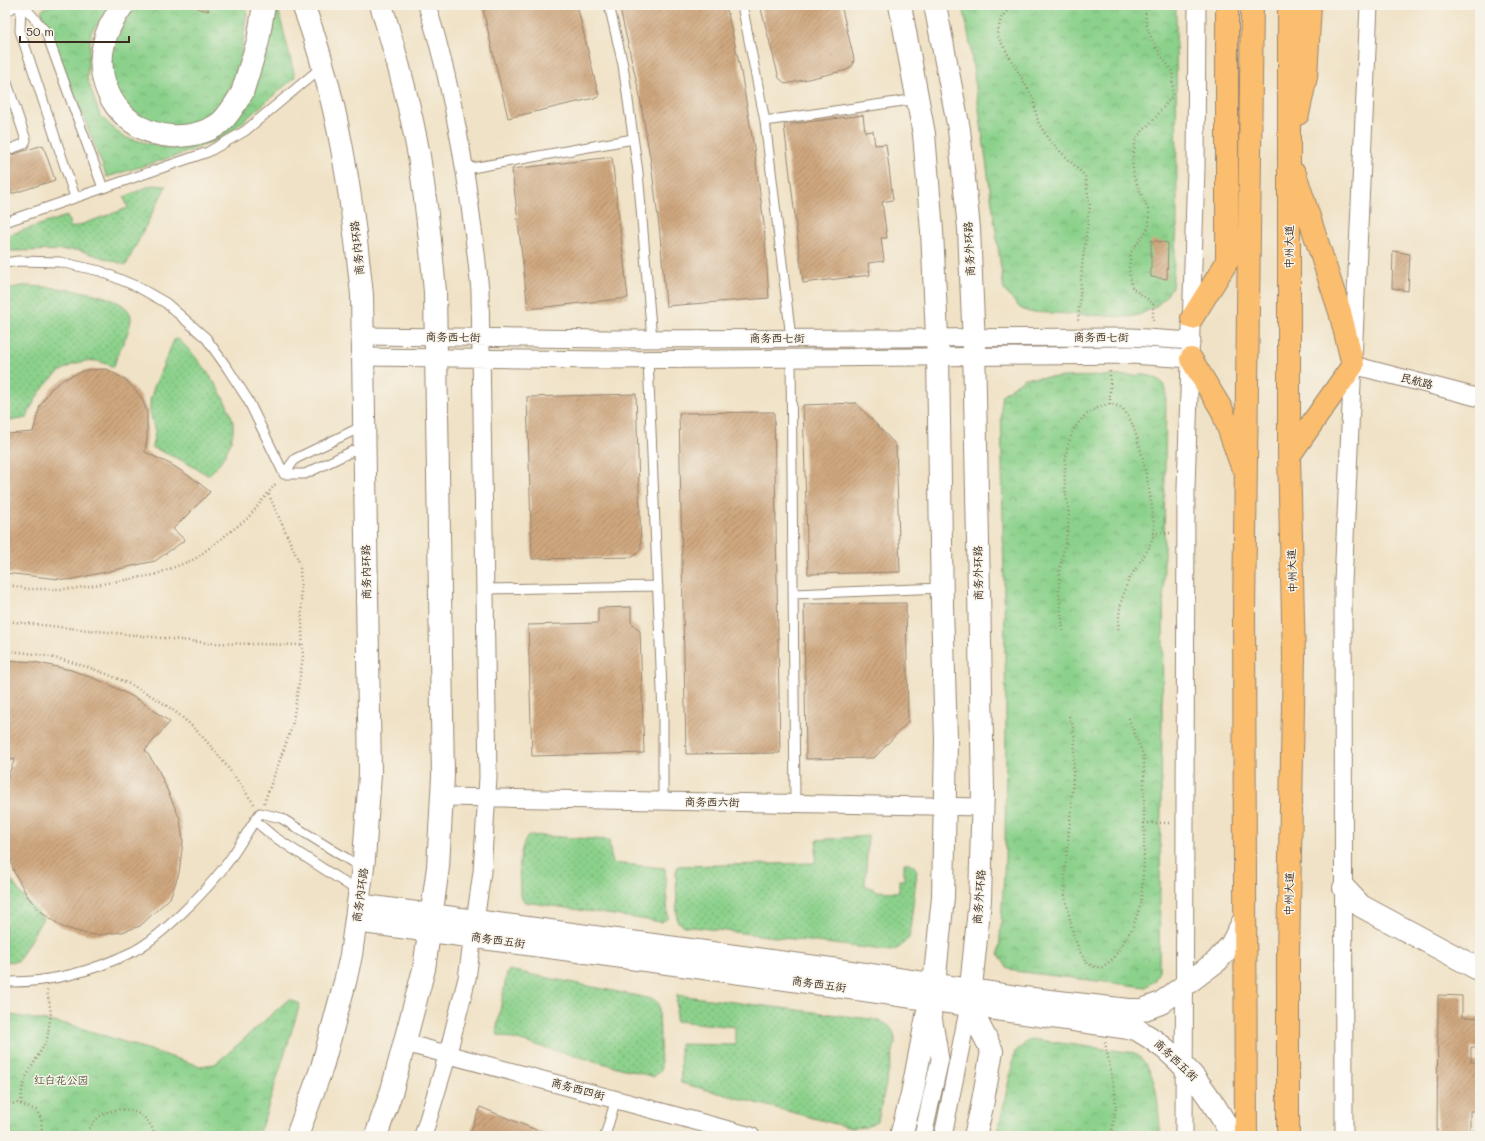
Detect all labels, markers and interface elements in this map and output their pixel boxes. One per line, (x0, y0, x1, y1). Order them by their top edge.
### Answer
scale bar (20, 18, 129, 44)
text: 50 m (26, 23, 54, 39)
street label: 商务内环路 (346, 220, 367, 276)
street label: 商务外环路 (960, 221, 977, 277)
street label: 中州大道 (1281, 225, 1296, 269)
street label: 商务西七街 (425, 329, 482, 344)
street label: 商务西七街 (1074, 329, 1129, 344)
street label: 商务西七街 (750, 330, 805, 345)
street label: 民航路 (1399, 369, 1435, 392)
street label: 商务内环路 (358, 544, 373, 600)
street label: 商务外环路 (970, 545, 985, 601)
street label: 中州大道 (1283, 549, 1300, 593)
street label: 商务西六街 (684, 794, 741, 809)
street label: 商务内环路 (348, 867, 371, 923)
street label: 商务外环路 (969, 869, 988, 925)
street label: 中州大道 (1281, 872, 1296, 916)
street label: 商务西五街 (470, 928, 527, 951)
street label: 商务西五街 (791, 972, 848, 995)
street label: 商务西五街 (1151, 1035, 1202, 1085)
park label: 红白花公园 (34, 1072, 89, 1087)
street label: 商务西四街 (550, 1074, 608, 1103)

